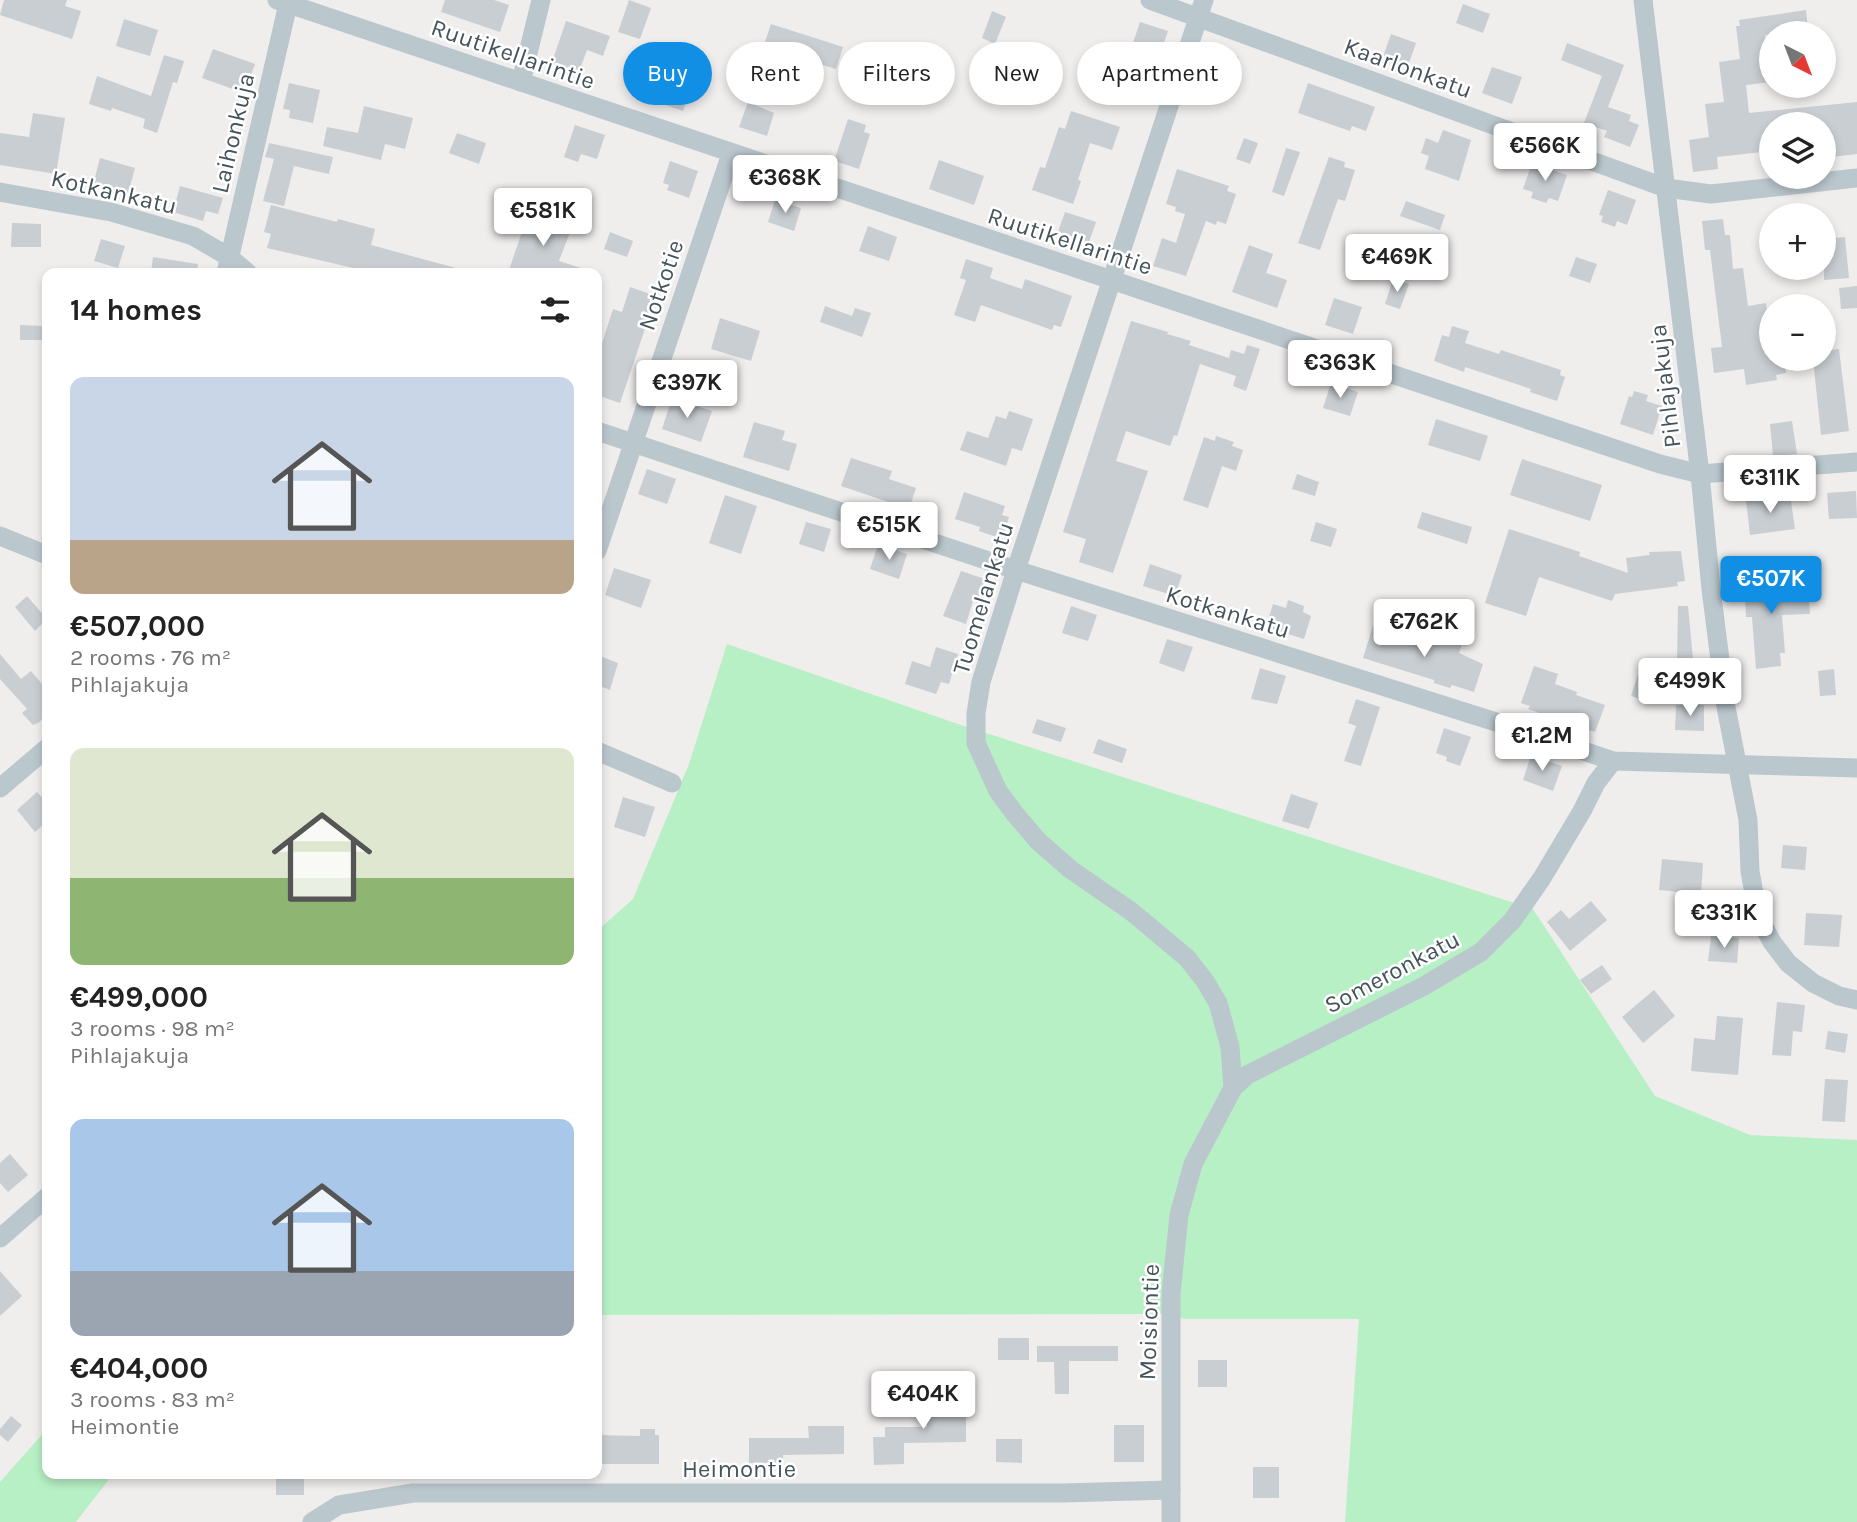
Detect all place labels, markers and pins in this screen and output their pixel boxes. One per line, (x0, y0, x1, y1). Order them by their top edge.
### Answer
pin: €566K (1496, 124, 1594, 183)
pin: €368K (736, 156, 834, 215)
pin: €581K (494, 188, 592, 248)
pin: €469K (1348, 234, 1446, 294)
pin: €363K (1291, 340, 1389, 400)
pin: €397K (638, 360, 736, 420)
pin: €311K (1721, 456, 1819, 515)
pin: €515K (840, 503, 938, 562)
pin: €507K (1722, 556, 1820, 616)
pin: €762K (1375, 600, 1473, 659)
pin: €499K (1641, 658, 1739, 718)
pin: €1.2M (1493, 714, 1591, 773)
pin: €331K (1675, 890, 1773, 950)
pin: €404K (874, 1372, 972, 1431)

